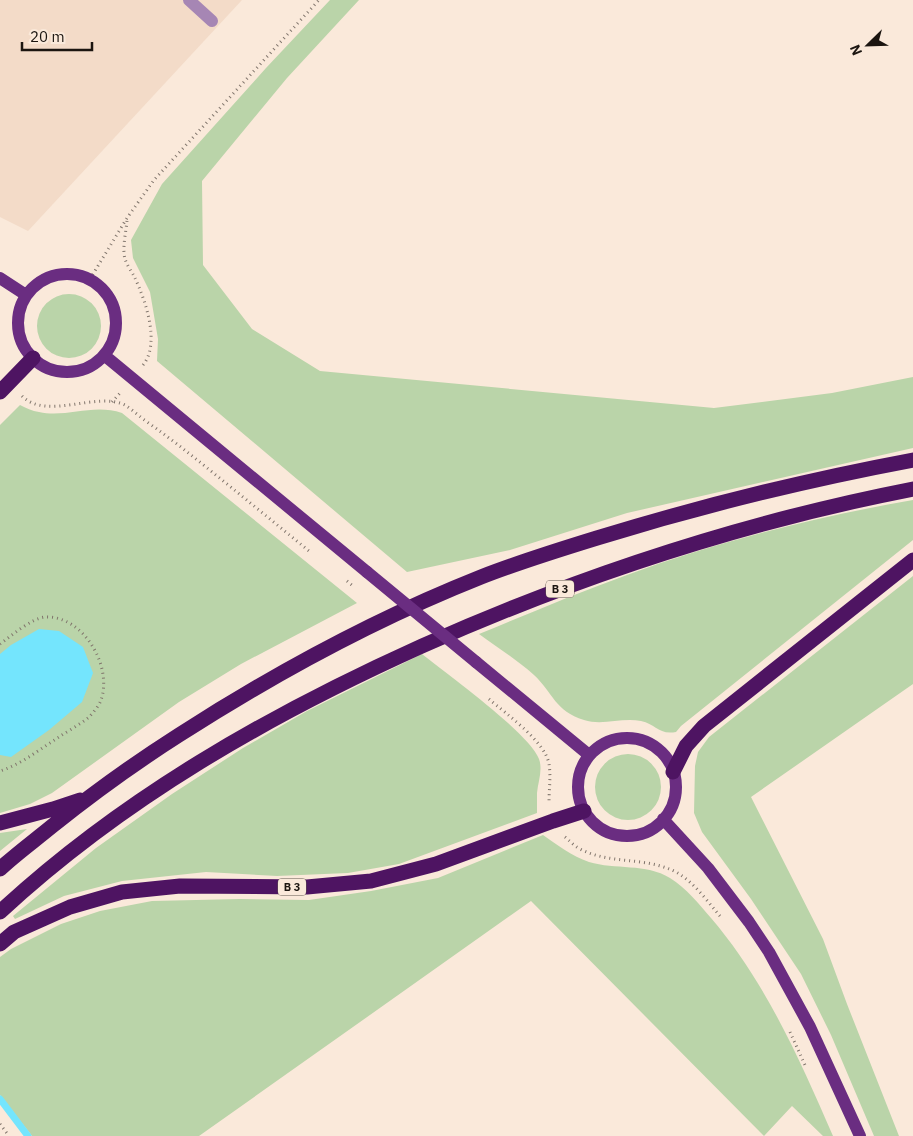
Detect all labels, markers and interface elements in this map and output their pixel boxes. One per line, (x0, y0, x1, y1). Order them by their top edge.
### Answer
scale bar (22, 20, 92, 52)
north arrow (843, 20, 893, 70)
text: 20 m (30, 27, 65, 46)
text: N (846, 42, 866, 58)
road number: B 3 (546, 580, 574, 598)
road number: B 3 (278, 879, 306, 896)

